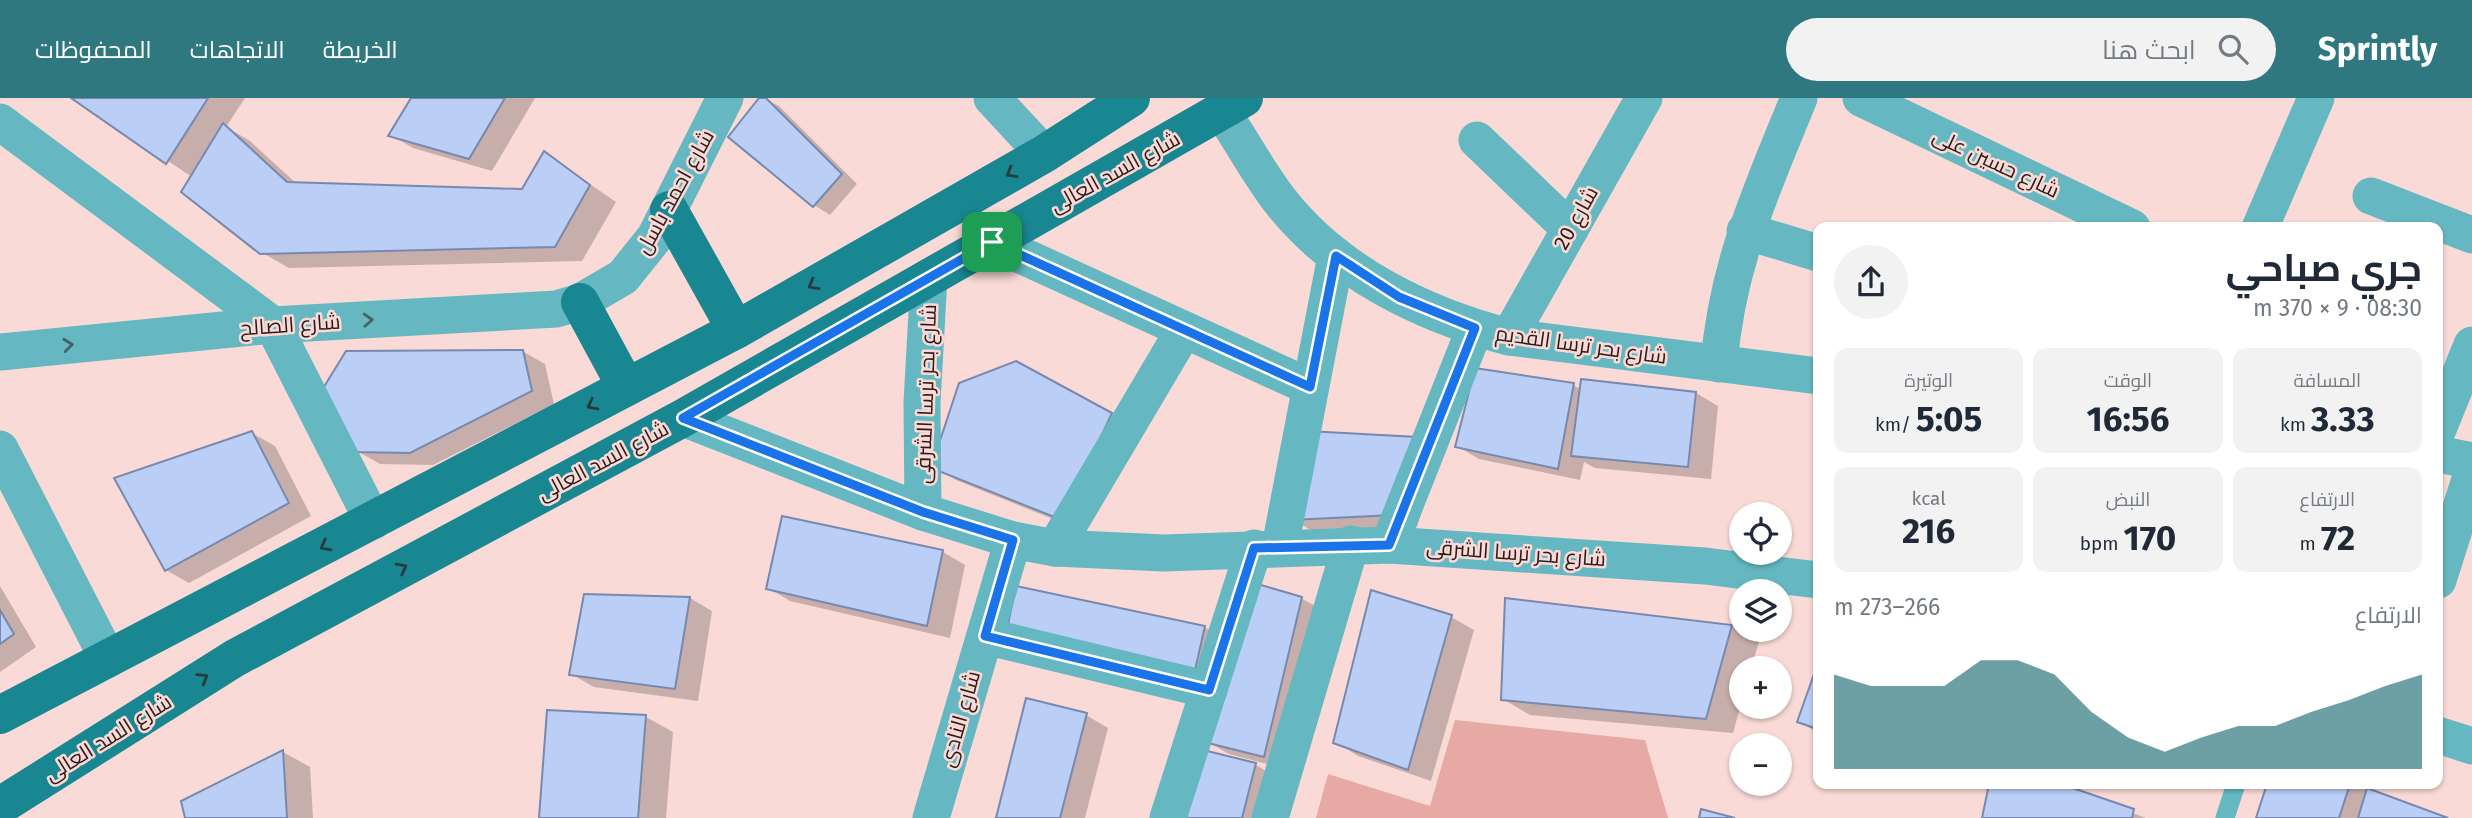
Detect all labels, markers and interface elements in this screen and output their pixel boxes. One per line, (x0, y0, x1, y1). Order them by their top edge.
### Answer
search box (1786, 18, 2276, 81)
text: Sprintly (2318, 29, 2437, 69)
icon: search (2214, 30, 2252, 68)
text: ابحث هنا (2102, 35, 2196, 66)
text: المحفوظات (35, 36, 152, 64)
text: الاتجاهات (190, 36, 285, 64)
text: الخريطة (323, 36, 398, 64)
street label: شارع حسين على (1928, 122, 2064, 205)
street label: شارع احمد باسل (630, 125, 721, 259)
street label: شارع السد العالى (1045, 126, 1185, 219)
one-way arrow (1005, 165, 1018, 178)
street label: شارع 20 (1548, 182, 1605, 255)
pin (962, 212, 1022, 272)
icon: arrive (973, 223, 1011, 261)
button: share (1834, 245, 1908, 319)
text: جري صباحي (2226, 245, 2422, 291)
one-way arrow (808, 277, 821, 290)
text: 08:30 · 9 × 370 m (2253, 294, 2422, 322)
street label: شارع بحر ترسا الشرقى (910, 304, 943, 484)
street label: شارع الصالح (239, 309, 341, 342)
one-way arrow (363, 313, 374, 328)
street label: شارع بحر ترسا القديم (1493, 320, 1668, 371)
one-way arrow (63, 338, 74, 353)
text: الوتيرة (1904, 369, 1953, 392)
text: الوقت (2104, 369, 2152, 392)
text: المسافة (2294, 369, 2361, 392)
one-way arrow (586, 397, 599, 411)
text: 5:05 (1916, 398, 1982, 440)
text: 16:56 (2086, 398, 2170, 440)
text: 3.33 (2311, 398, 2375, 440)
text: /km (1875, 413, 1916, 436)
text: km (2280, 413, 2311, 436)
street label: شارع السد العالى (533, 416, 674, 507)
text: kcal (1912, 487, 1946, 510)
text: النبض (2106, 488, 2150, 511)
text: الارتفاع (2300, 488, 2355, 511)
map controls (1729, 502, 1792, 796)
button: locate (1729, 502, 1792, 565)
text: 216 (1902, 510, 1955, 552)
text: 170 (2124, 517, 2176, 559)
text: 72 (2321, 517, 2355, 559)
text: bpm (2080, 532, 2124, 555)
text: m (2300, 532, 2321, 555)
street label: شارع بحر ترسا الشرقى (1425, 534, 1607, 573)
one-way arrow (320, 538, 333, 551)
one-way arrow (395, 563, 407, 577)
button: layers (1729, 579, 1792, 642)
text: 266–273 m (1834, 593, 1940, 621)
text: الارتفاع (2355, 601, 2422, 629)
button: + (1729, 656, 1792, 719)
street label: شارع النادى (934, 668, 987, 770)
one-way arrow (195, 674, 208, 686)
street label: شارع السد العالى (40, 689, 177, 788)
button: − (1729, 733, 1792, 796)

